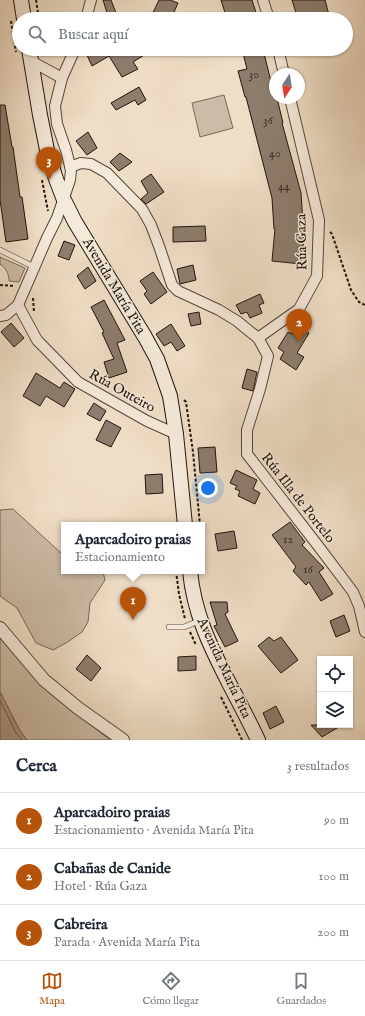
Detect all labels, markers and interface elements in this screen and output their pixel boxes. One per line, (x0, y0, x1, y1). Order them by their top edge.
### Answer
search box (12, 12, 353, 56)
icon: search (26, 23, 48, 45)
text: Buscar aquí (58, 25, 128, 44)
house number: 30 (249, 67, 259, 82)
north arrow (269, 68, 305, 104)
house number: 36 (263, 113, 274, 128)
house number: 40 (269, 146, 281, 161)
pin: 3 (36, 147, 62, 180)
house number: 44 (278, 179, 290, 194)
street label: Rúa Gaza (292, 213, 311, 270)
street label: Avenida María Pita (78, 234, 150, 338)
pin: 2 (286, 309, 312, 342)
street label: Rúa Outeiro (86, 365, 159, 417)
street label: Rúa Illa de Portelo (257, 449, 339, 547)
your location (198, 478, 218, 498)
popup (61, 522, 205, 574)
text: Aparcadoiro praias (75, 530, 191, 549)
house number: 12 (283, 532, 293, 547)
text: Estacionamiento (75, 549, 165, 566)
house number: 16 (303, 562, 314, 577)
pin: 1 (120, 587, 146, 620)
street label: Avenida María Pita (192, 614, 256, 722)
map controls (317, 656, 353, 728)
button: locate (317, 656, 353, 692)
button: layers (317, 692, 353, 728)
text: Cerca (16, 756, 57, 777)
text: 3 resultados (287, 758, 349, 775)
text: Aparcadoiro praias (54, 803, 170, 822)
text: 1 (27, 812, 31, 829)
text: 90 m (324, 812, 349, 829)
text: Estacionamiento · Avenida María Pita (54, 822, 254, 839)
text: Cabañas de Canide (54, 859, 171, 878)
text: 2 (26, 868, 32, 885)
text: 100 m (319, 868, 349, 885)
text: Hotel · Rúa Gaza (54, 878, 147, 895)
text: Cabreira (54, 915, 108, 934)
text: 3 (27, 924, 31, 941)
text: 200 m (317, 924, 349, 941)
text: Parada · Avenida María Pita (54, 934, 200, 951)
tab: Mapa (39, 970, 65, 1008)
tab: Cómo llegar (142, 970, 199, 1008)
tab: Guardados (277, 970, 326, 1008)

